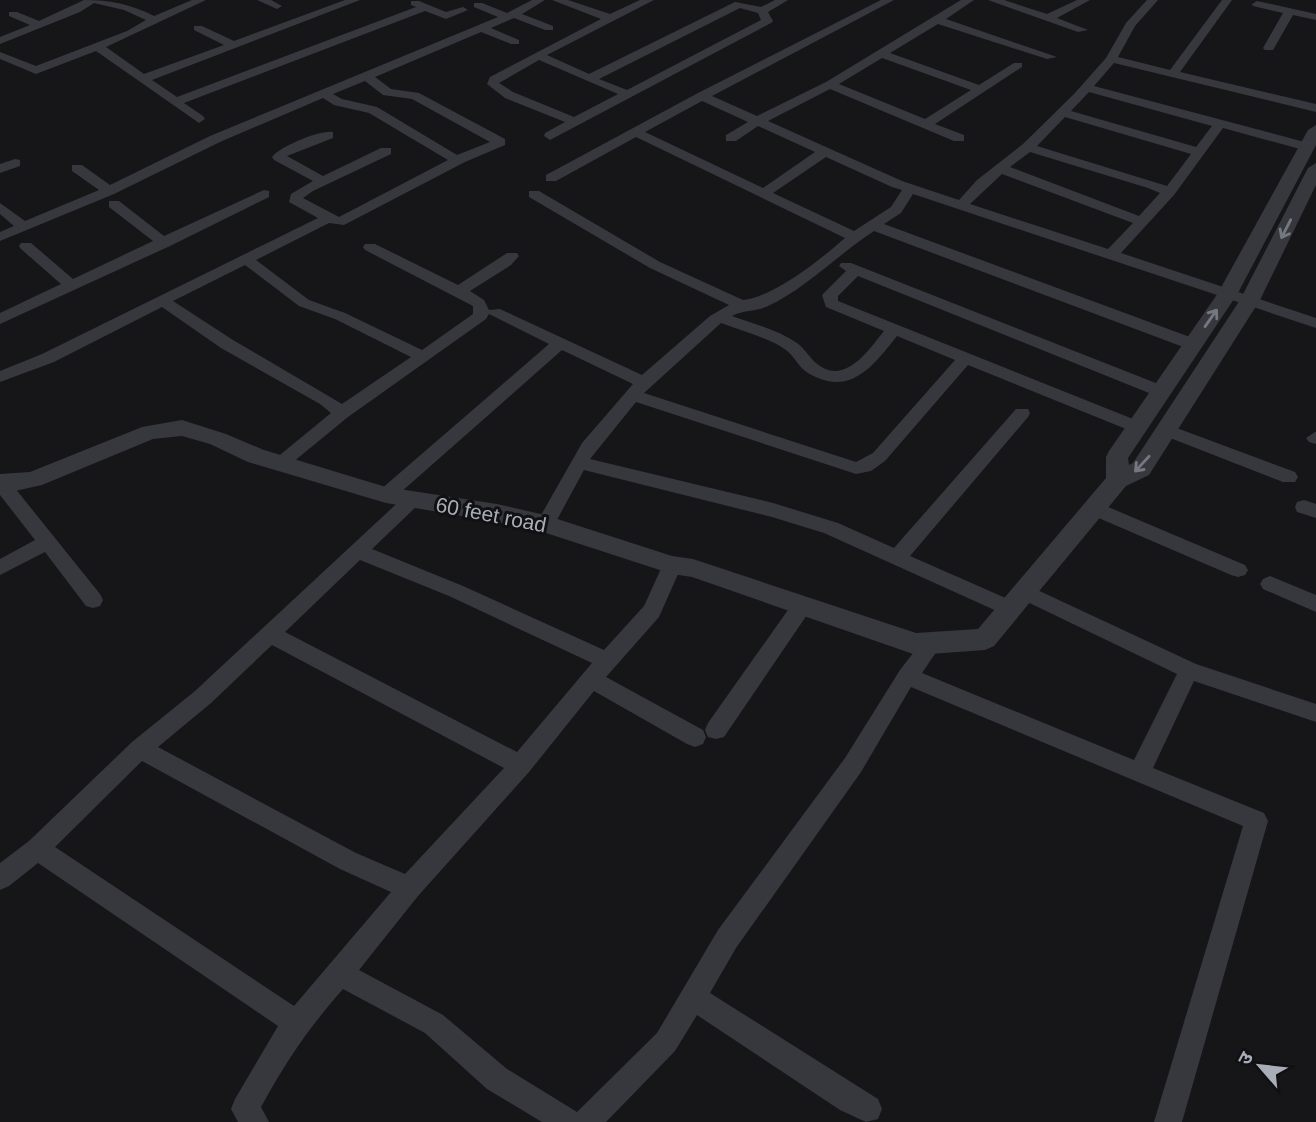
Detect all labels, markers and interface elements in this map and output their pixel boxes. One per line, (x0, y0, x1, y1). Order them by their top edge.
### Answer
one-way arrow (1278, 218, 1292, 239)
one-way arrow (1204, 309, 1218, 328)
one-way arrow (1134, 455, 1150, 473)
street label: 60 feet road (434, 493, 548, 536)
north arrow (1225, 1031, 1295, 1101)
text: उ (1234, 1048, 1258, 1068)

